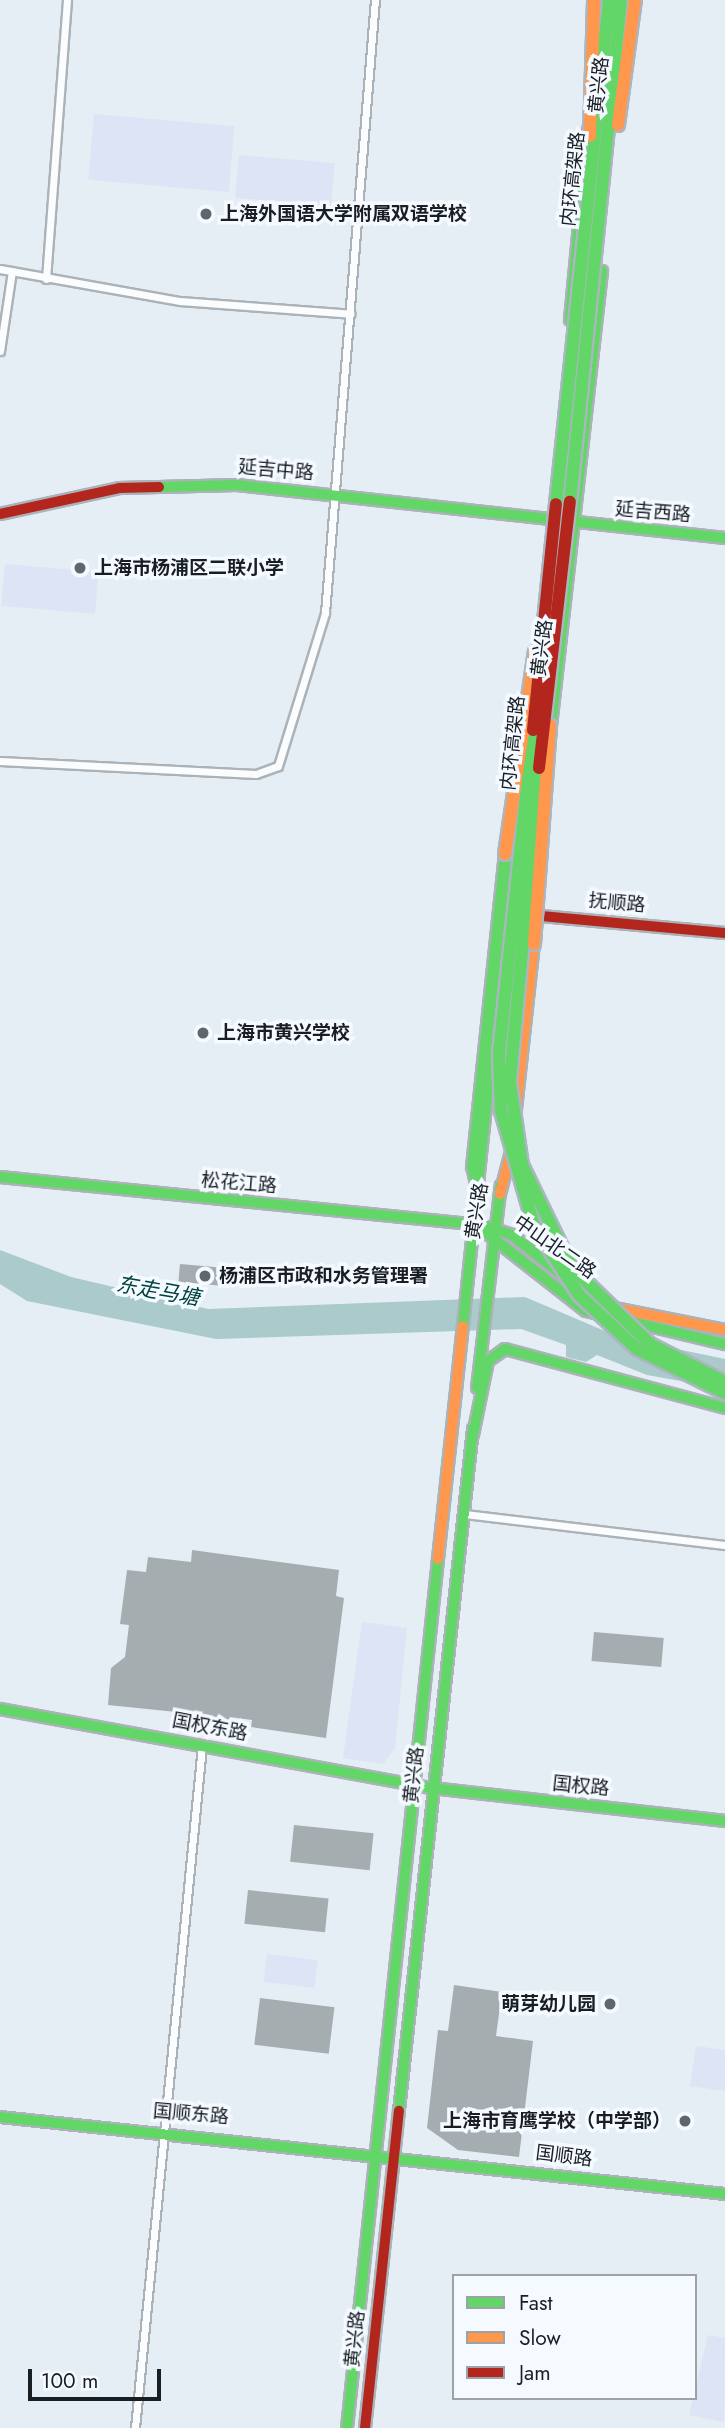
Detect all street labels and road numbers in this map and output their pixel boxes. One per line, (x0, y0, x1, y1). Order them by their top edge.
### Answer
street label: 黄兴路 (585, 55, 613, 115)
street label: 内环高架路 (557, 131, 589, 227)
street label: 延吉中路 (237, 455, 315, 485)
street label: 延吉西路 (614, 497, 692, 527)
street label: 黄兴路 (527, 618, 557, 678)
street label: 内环高架路 (497, 695, 529, 791)
street label: 抚顺路 (588, 889, 646, 917)
street label: 松花江路 (200, 1168, 278, 1198)
street label: 黄兴路 (461, 1181, 493, 1241)
street label: 中山北二路 (510, 1210, 600, 1284)
street label: 国权东路 (171, 1709, 249, 1745)
street label: 黄兴路 (400, 1745, 428, 1805)
street label: 国权路 (551, 1772, 611, 1800)
street label: 国顺东路 (152, 2099, 230, 2129)
street label: 国顺路 (534, 2141, 594, 2171)
street label: 黄兴路 (341, 2309, 369, 2369)

